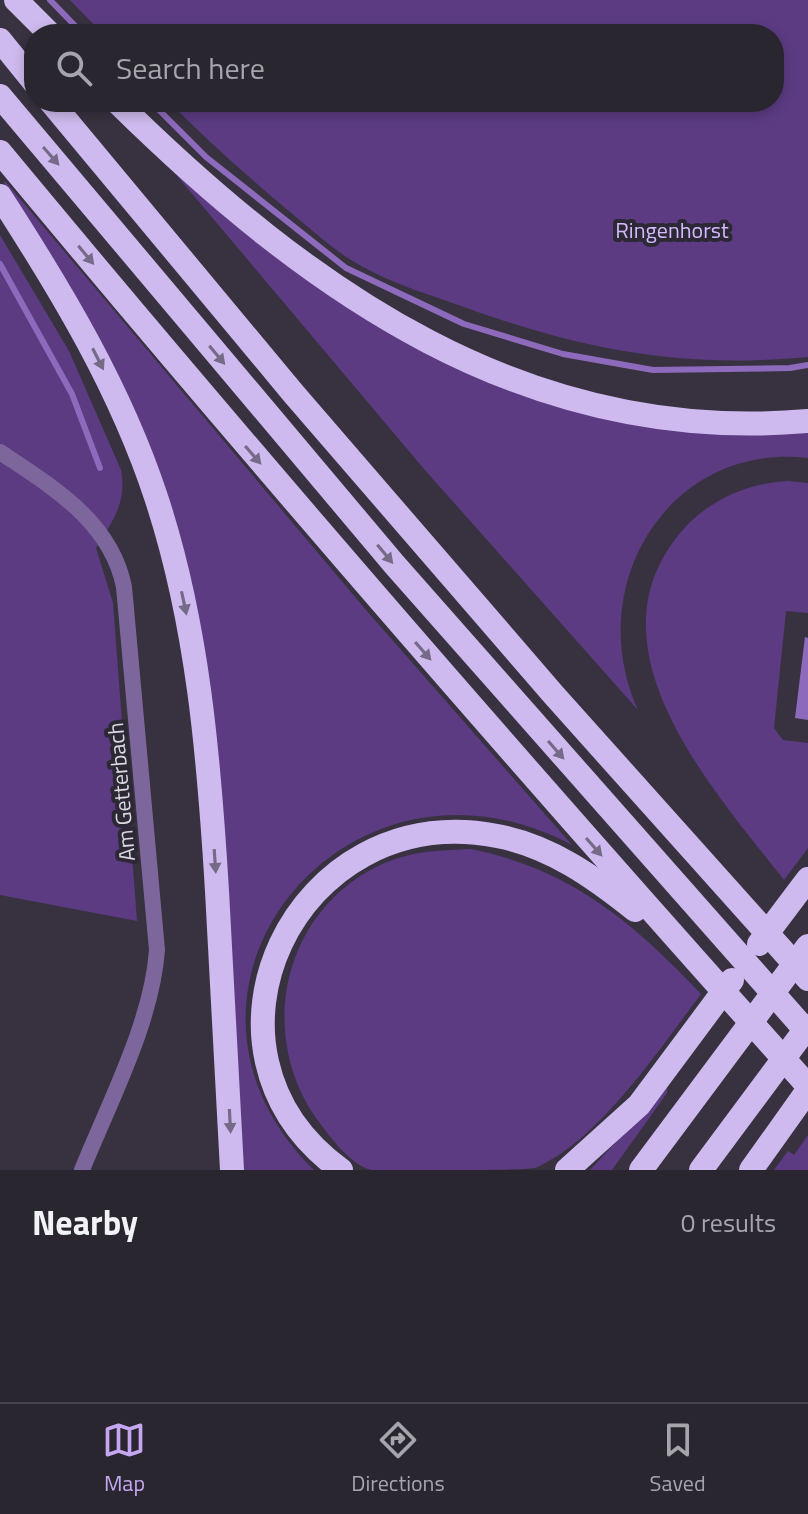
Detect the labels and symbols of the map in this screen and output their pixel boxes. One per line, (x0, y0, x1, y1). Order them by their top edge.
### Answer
one-way arrow (41, 146, 59, 165)
park label: Ringenhorst (615, 213, 729, 247)
one-way arrow (77, 245, 94, 265)
one-way arrow (208, 345, 225, 365)
one-way arrow (91, 348, 104, 371)
one-way arrow (243, 445, 261, 464)
one-way arrow (376, 543, 393, 563)
one-way arrow (179, 591, 191, 616)
one-way arrow (414, 641, 432, 660)
street label: Am Getterbach (98, 721, 144, 863)
one-way arrow (547, 739, 564, 759)
one-way arrow (585, 836, 602, 856)
one-way arrow (209, 849, 222, 874)
one-way arrow (223, 1109, 236, 1134)

